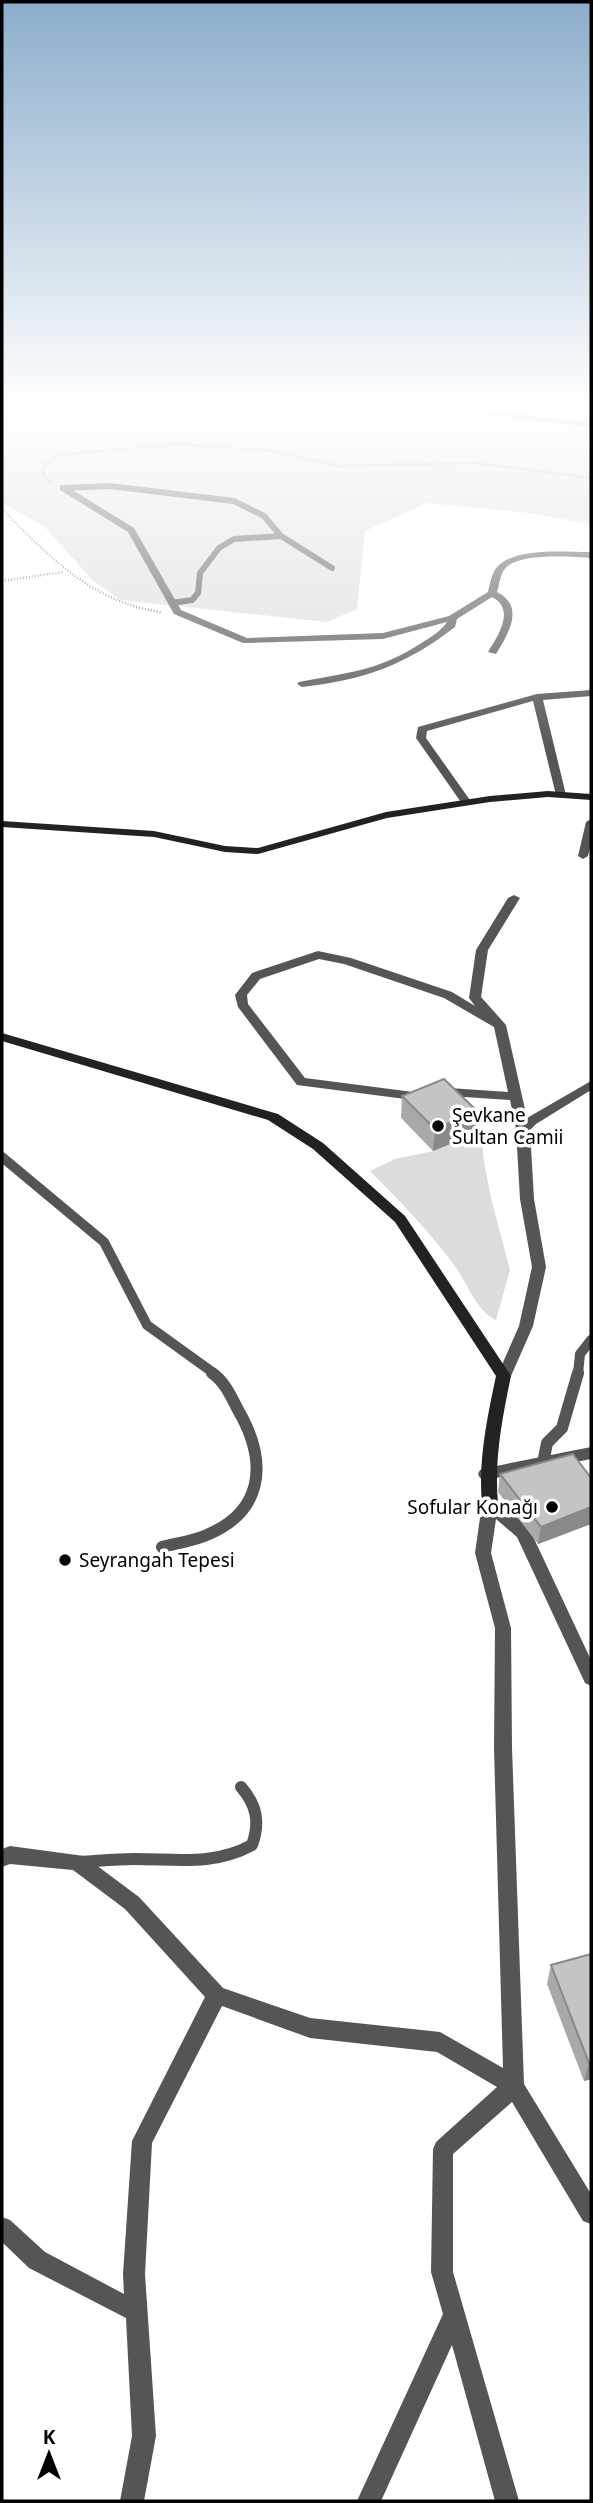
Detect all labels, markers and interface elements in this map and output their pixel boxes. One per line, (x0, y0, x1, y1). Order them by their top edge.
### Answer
place label: Şevkane Sultan Camii (452, 1102, 564, 1150)
marker: Şevkane Sultan Camii (430, 1118, 446, 1134)
place label: Sofular Konağı (407, 1494, 538, 1520)
marker: Sofular Konağı (544, 1499, 560, 1515)
place label: Seyrangah Tepesi (79, 1547, 235, 1573)
marker: Seyrangah Tepesi (57, 1552, 73, 1568)
north arrow (14, 2419, 84, 2489)
text: K (43, 2424, 56, 2450)

